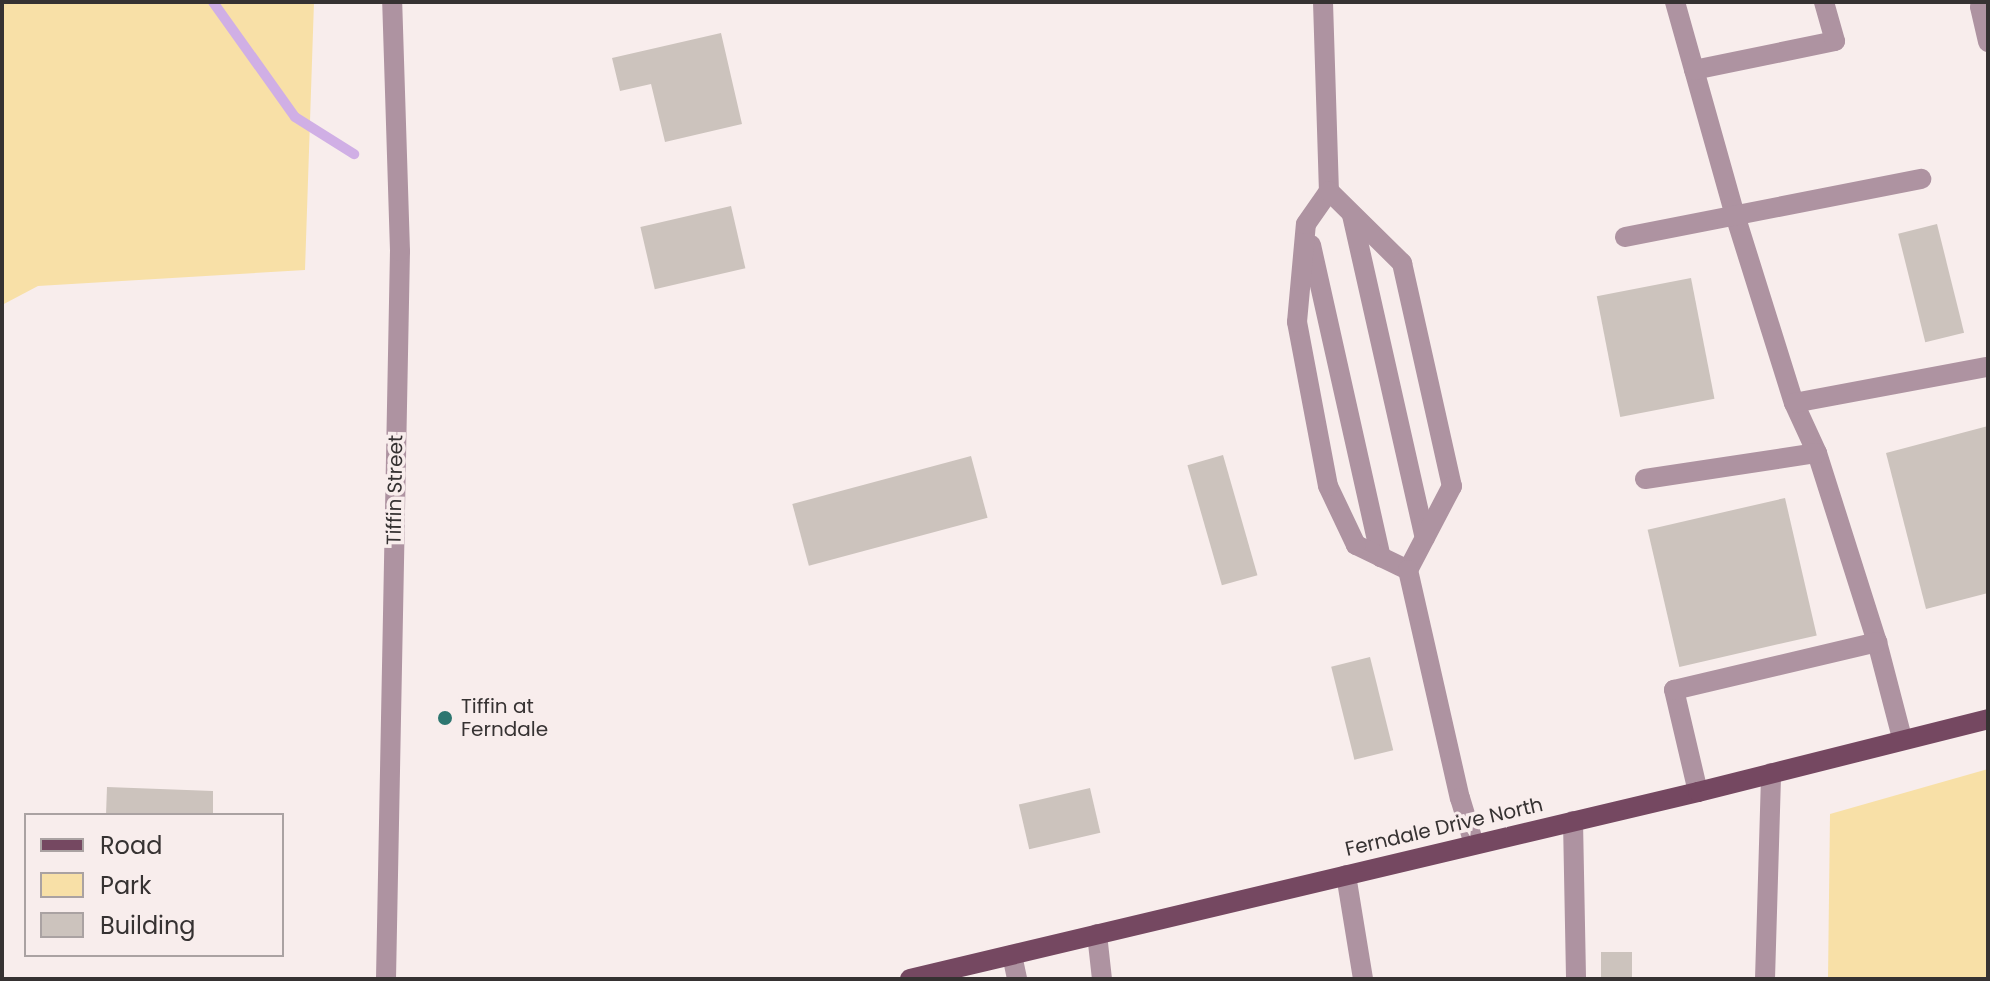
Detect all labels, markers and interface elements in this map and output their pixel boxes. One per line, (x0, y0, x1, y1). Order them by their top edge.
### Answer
street label: Tiffin Street (382, 435, 408, 545)
place label: Tiffin at Ferndale (461, 694, 548, 741)
marker: Tiffin at Ferndale (436, 709, 454, 727)
street label: Ferndale Drive North (1343, 793, 1545, 861)
legend (24, 813, 284, 957)
text: Road (100, 829, 162, 862)
text: Park (100, 869, 151, 902)
text: Building (100, 909, 196, 942)

